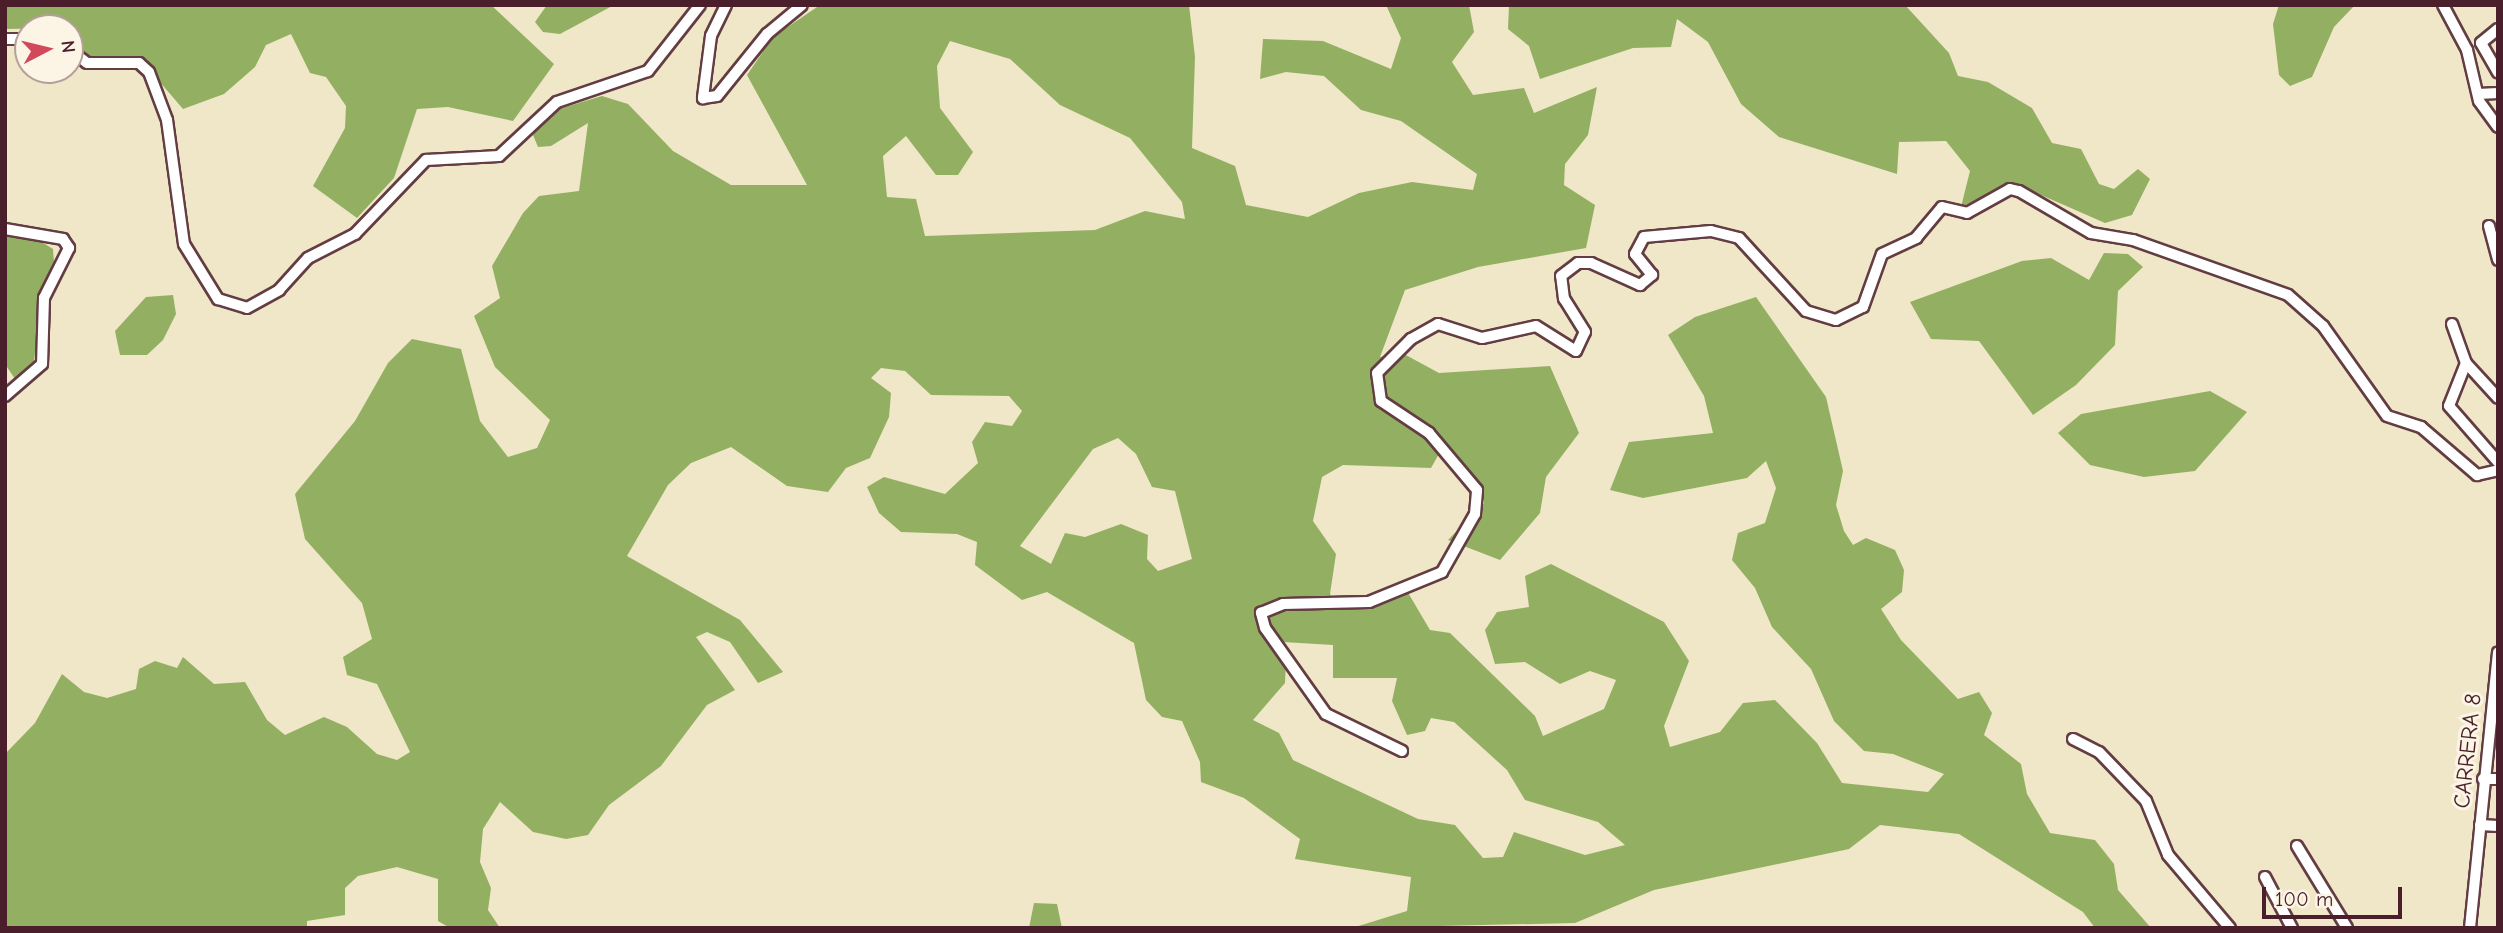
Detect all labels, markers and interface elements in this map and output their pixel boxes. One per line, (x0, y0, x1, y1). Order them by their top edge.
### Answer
north arrow (14, 14, 84, 84)
text: N (56, 39, 80, 54)
street label: CARRERA 8 (2448, 692, 2488, 810)
scale bar (2265, 874, 2405, 918)
text: 100 m (2275, 887, 2333, 911)

